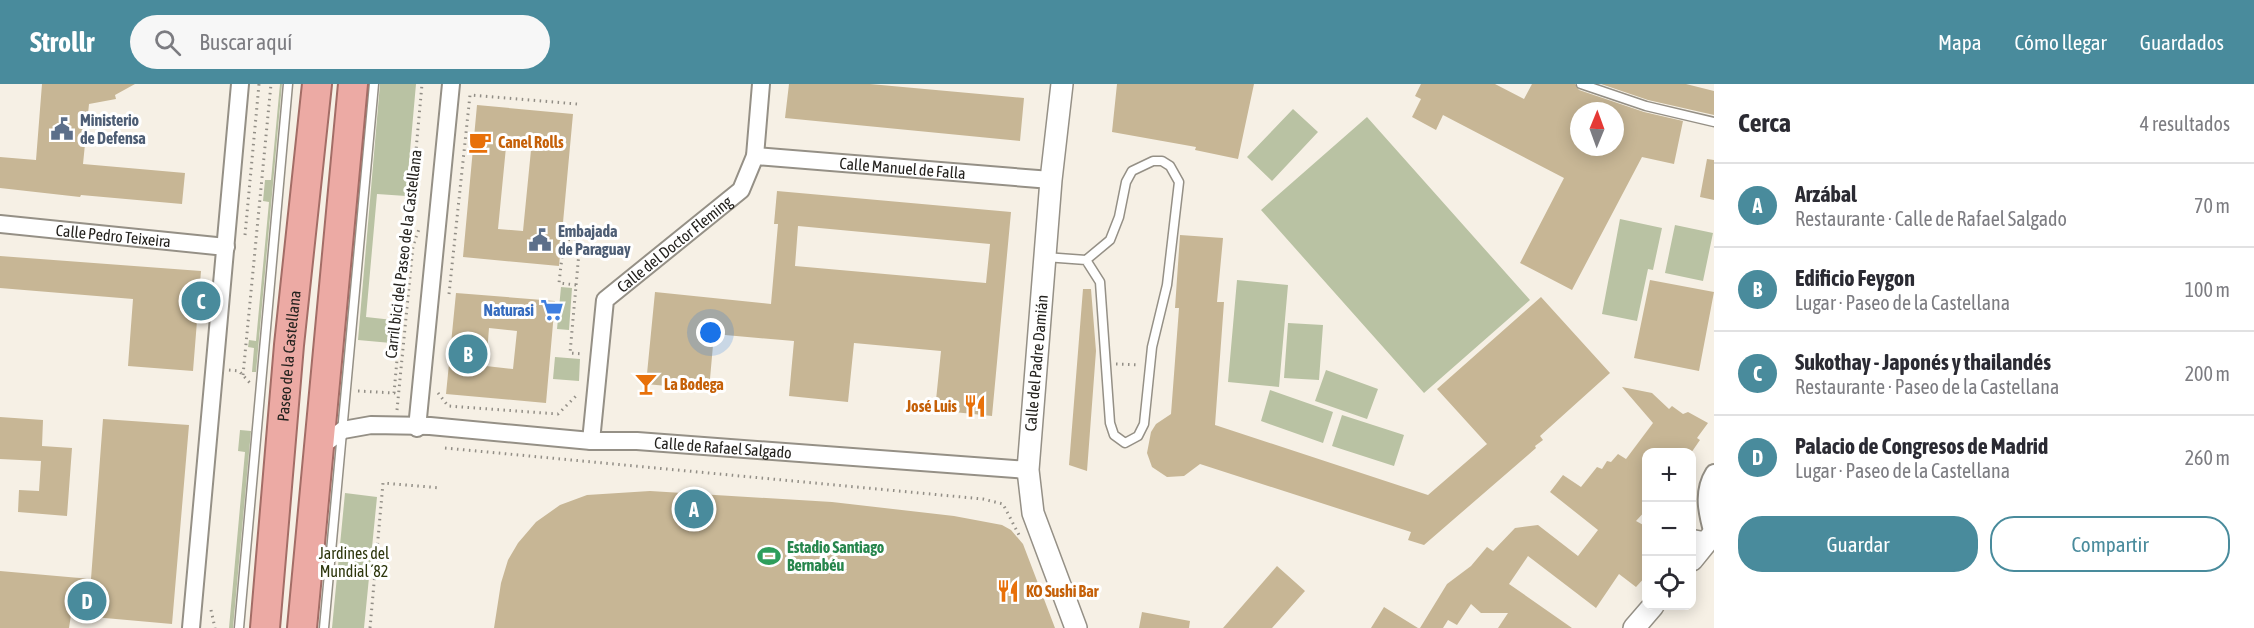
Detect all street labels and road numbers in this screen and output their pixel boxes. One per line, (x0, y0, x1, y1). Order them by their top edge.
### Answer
street label: Carril bici del Paseo de la Castellana (381, 149, 425, 359)
street label: Calle Manuel de Falla (839, 154, 966, 182)
street label: Calle del Doctor Fleming (613, 192, 736, 296)
street label: Calle Pedro Teixeira (55, 221, 172, 250)
street label: Paseo de la Castellana (274, 290, 304, 422)
street label: Calle del Padre Damián (1021, 294, 1051, 432)
street label: Calle de Rafael Salgado (654, 433, 792, 461)

